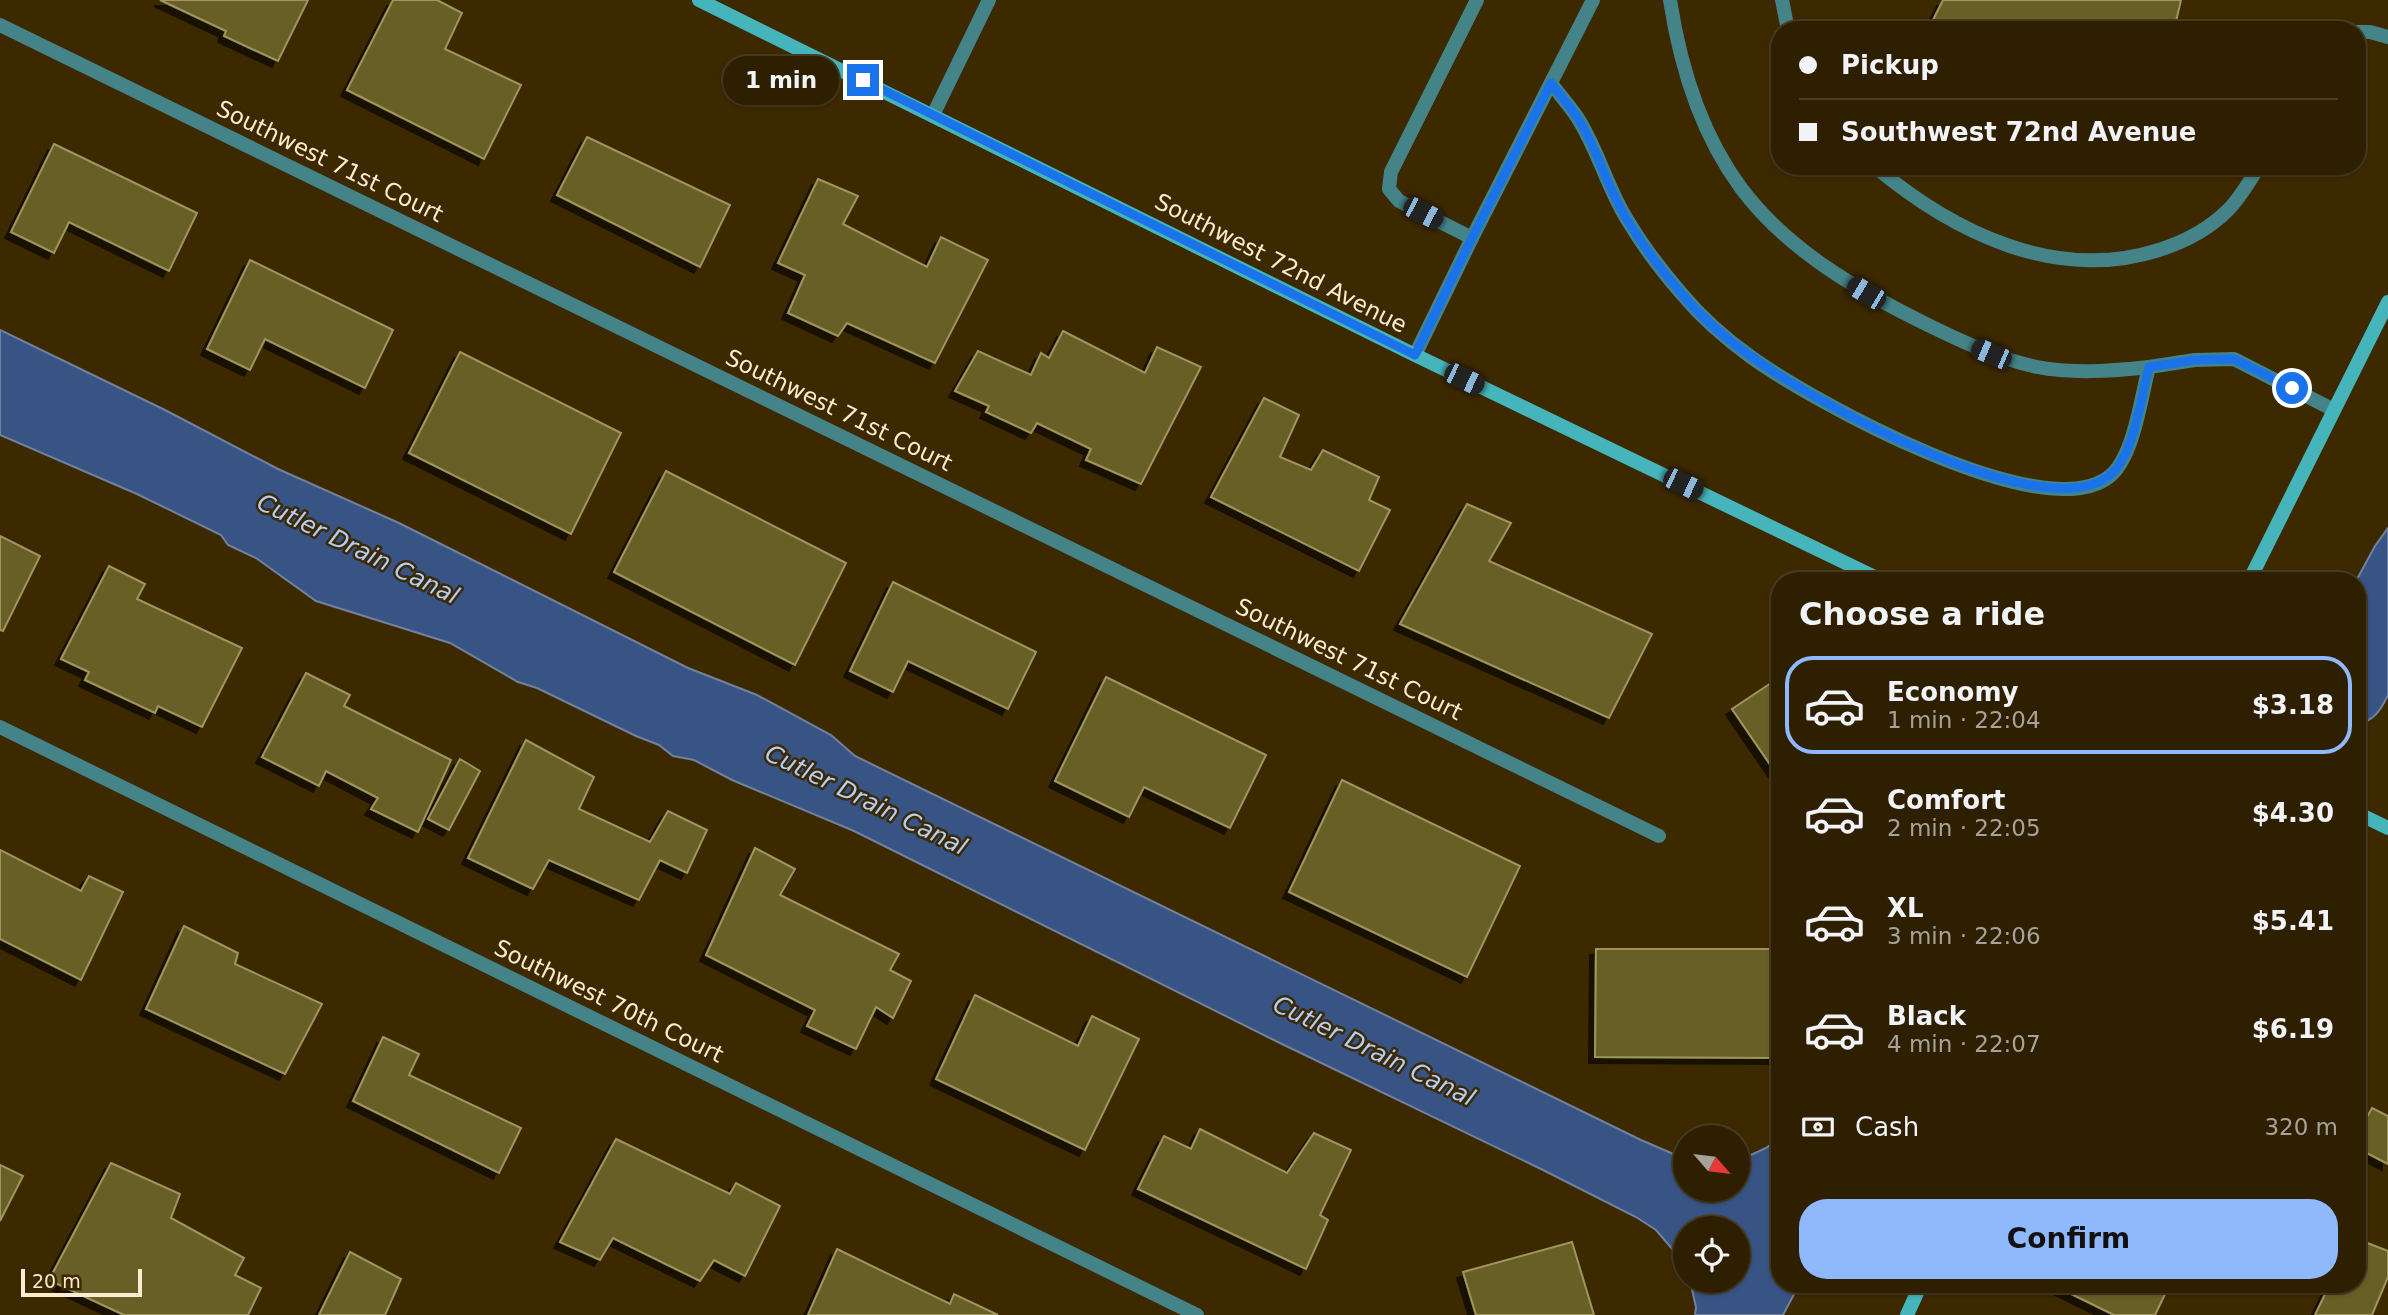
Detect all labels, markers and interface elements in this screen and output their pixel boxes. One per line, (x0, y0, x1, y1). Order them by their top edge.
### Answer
text: Pickup (1841, 50, 1939, 80)
callout: 1 min (723, 56, 838, 104)
route end (847, 64, 879, 96)
text: 1 min (745, 67, 817, 93)
street label: Southwest 71st Court (212, 95, 448, 227)
text: Southwest 72nd Avenue (1841, 117, 2196, 147)
street label: Southwest 72nd Avenue (1151, 188, 1411, 338)
car (1400, 194, 1447, 232)
car (1843, 273, 1890, 313)
car (1968, 336, 2015, 372)
street label: Southwest 71st Court (721, 344, 957, 476)
car (1441, 360, 1488, 398)
route start (2276, 372, 2308, 404)
car (1660, 465, 1707, 503)
water label: Cutler Drain Canal (253, 488, 464, 610)
street label: Southwest 71st Court (1231, 593, 1467, 725)
text: Choose a ride (1799, 595, 2045, 633)
icon: car (1803, 674, 1866, 737)
text: Economy (1887, 677, 2018, 707)
text: $3.18 (2252, 690, 2334, 720)
text: 1 min · 22:04 (1887, 707, 2041, 733)
water label: Cutler Drain Canal (761, 739, 972, 861)
icon: car (1803, 782, 1866, 845)
text: Comfort (1887, 785, 2005, 815)
text: $4.30 (2252, 798, 2334, 828)
text: 2 min · 22:05 (1887, 815, 2041, 841)
icon: car (1803, 890, 1866, 953)
text: XL (1887, 893, 1924, 923)
text: $5.41 (2252, 906, 2334, 936)
text: 3 min · 22:06 (1887, 923, 2041, 949)
street label: Southwest 70th Court (490, 934, 728, 1068)
water label: Cutler Drain Canal (1269, 990, 1480, 1112)
icon: car (1803, 998, 1866, 1061)
text: Black (1887, 1001, 1966, 1031)
text: $6.19 (2252, 1014, 2334, 1044)
text: 4 min · 22:07 (1887, 1031, 2041, 1057)
icon: cash (1799, 1108, 1837, 1146)
text: Cash (1855, 1112, 1919, 1142)
text: 320 m (2264, 1114, 2338, 1140)
north arrow (1673, 1125, 1750, 1202)
map controls (1673, 1125, 1750, 1293)
button: Confirm (1799, 1199, 2338, 1279)
button: locate (1673, 1216, 1750, 1293)
scale bar (21, 1266, 142, 1298)
text: 20 m (32, 1270, 81, 1292)

